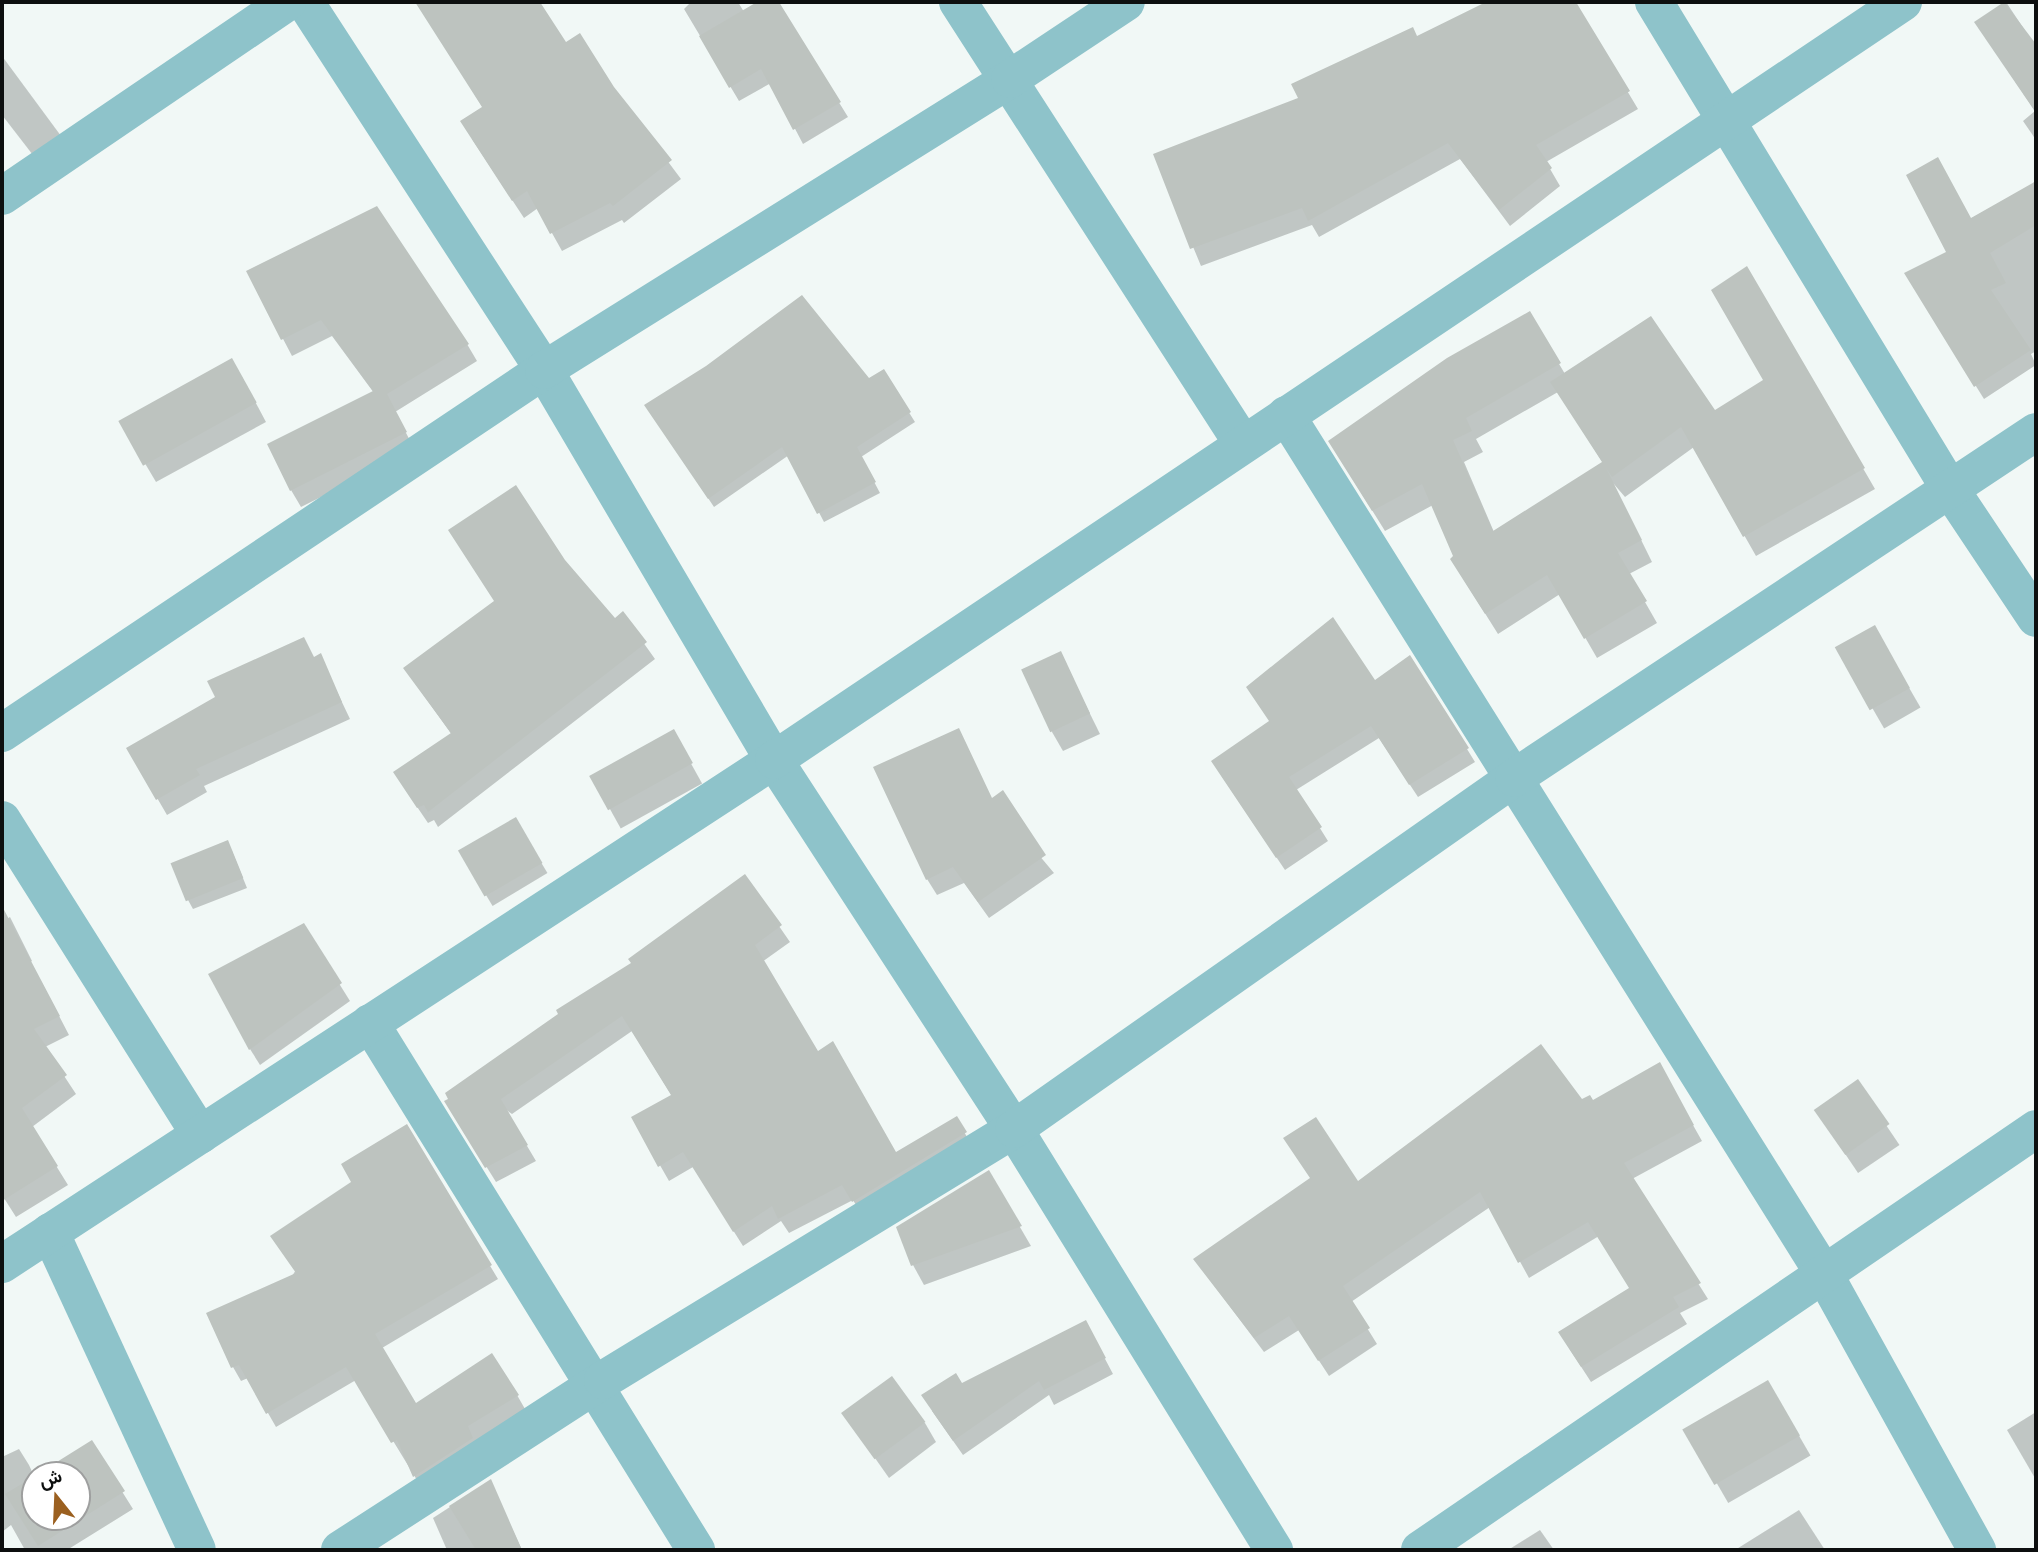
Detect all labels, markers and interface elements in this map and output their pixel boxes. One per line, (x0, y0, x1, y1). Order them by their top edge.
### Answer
north arrow (21, 1461, 91, 1531)
text: ش (36, 1463, 64, 1492)

